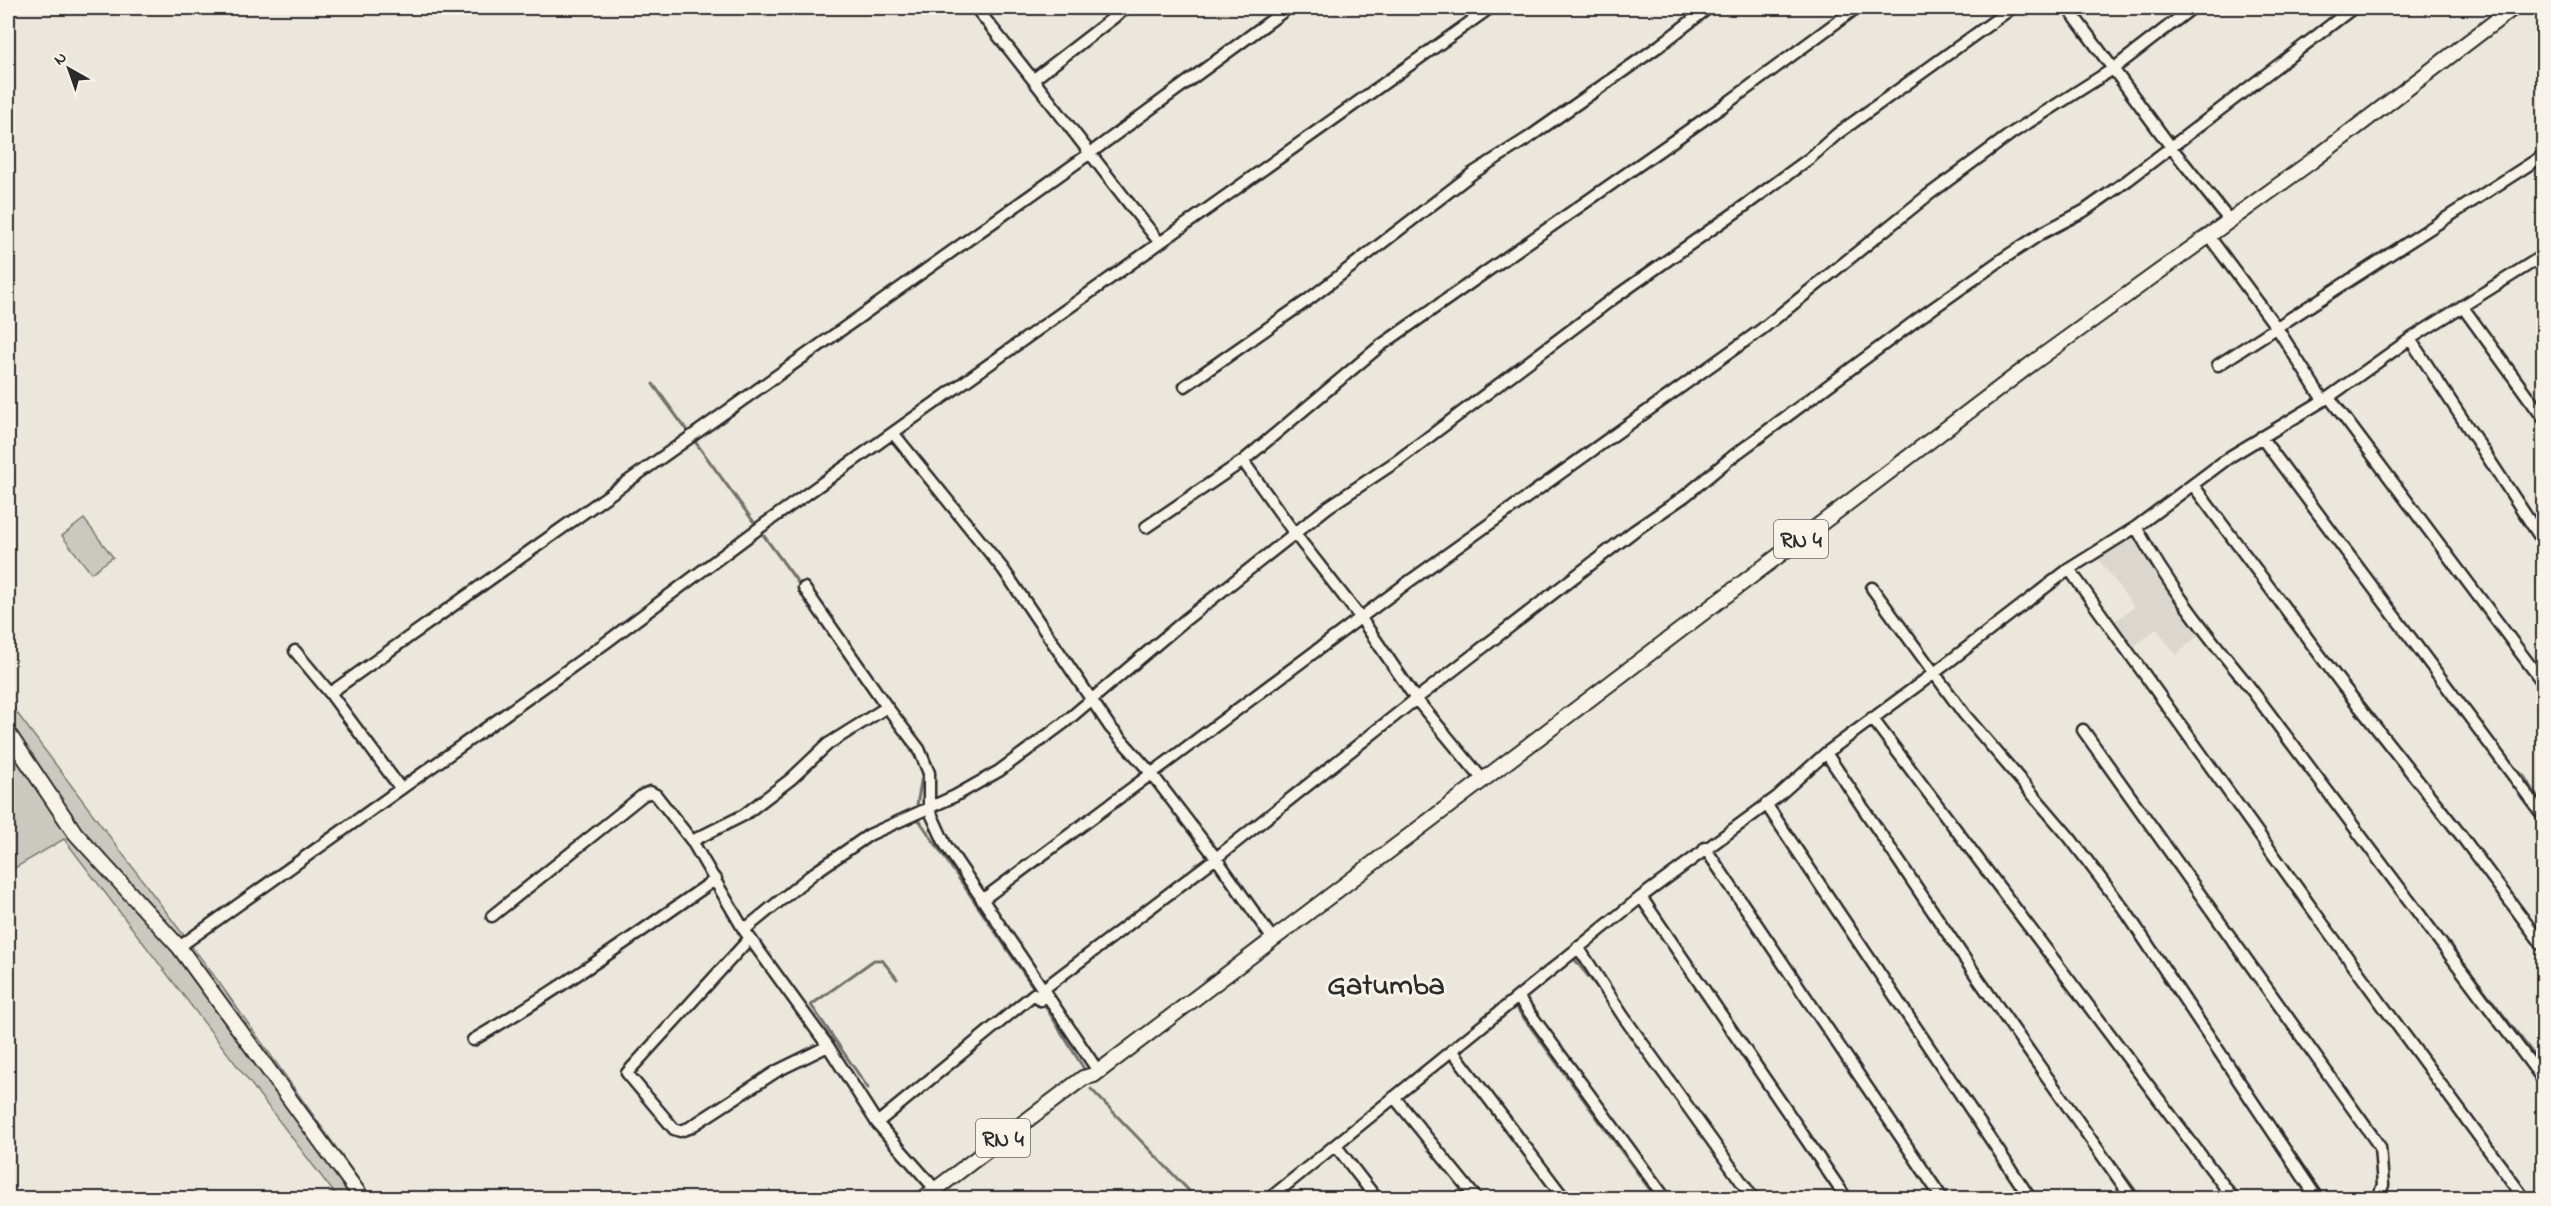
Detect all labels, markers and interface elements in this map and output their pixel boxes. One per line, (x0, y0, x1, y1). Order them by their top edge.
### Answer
north arrow (39, 39, 99, 99)
text: N (49, 46, 73, 72)
road number: RN 4 (1774, 520, 1828, 558)
district label: Gatumba (1327, 965, 1445, 1009)
road number: RN 4 (976, 1119, 1030, 1157)

